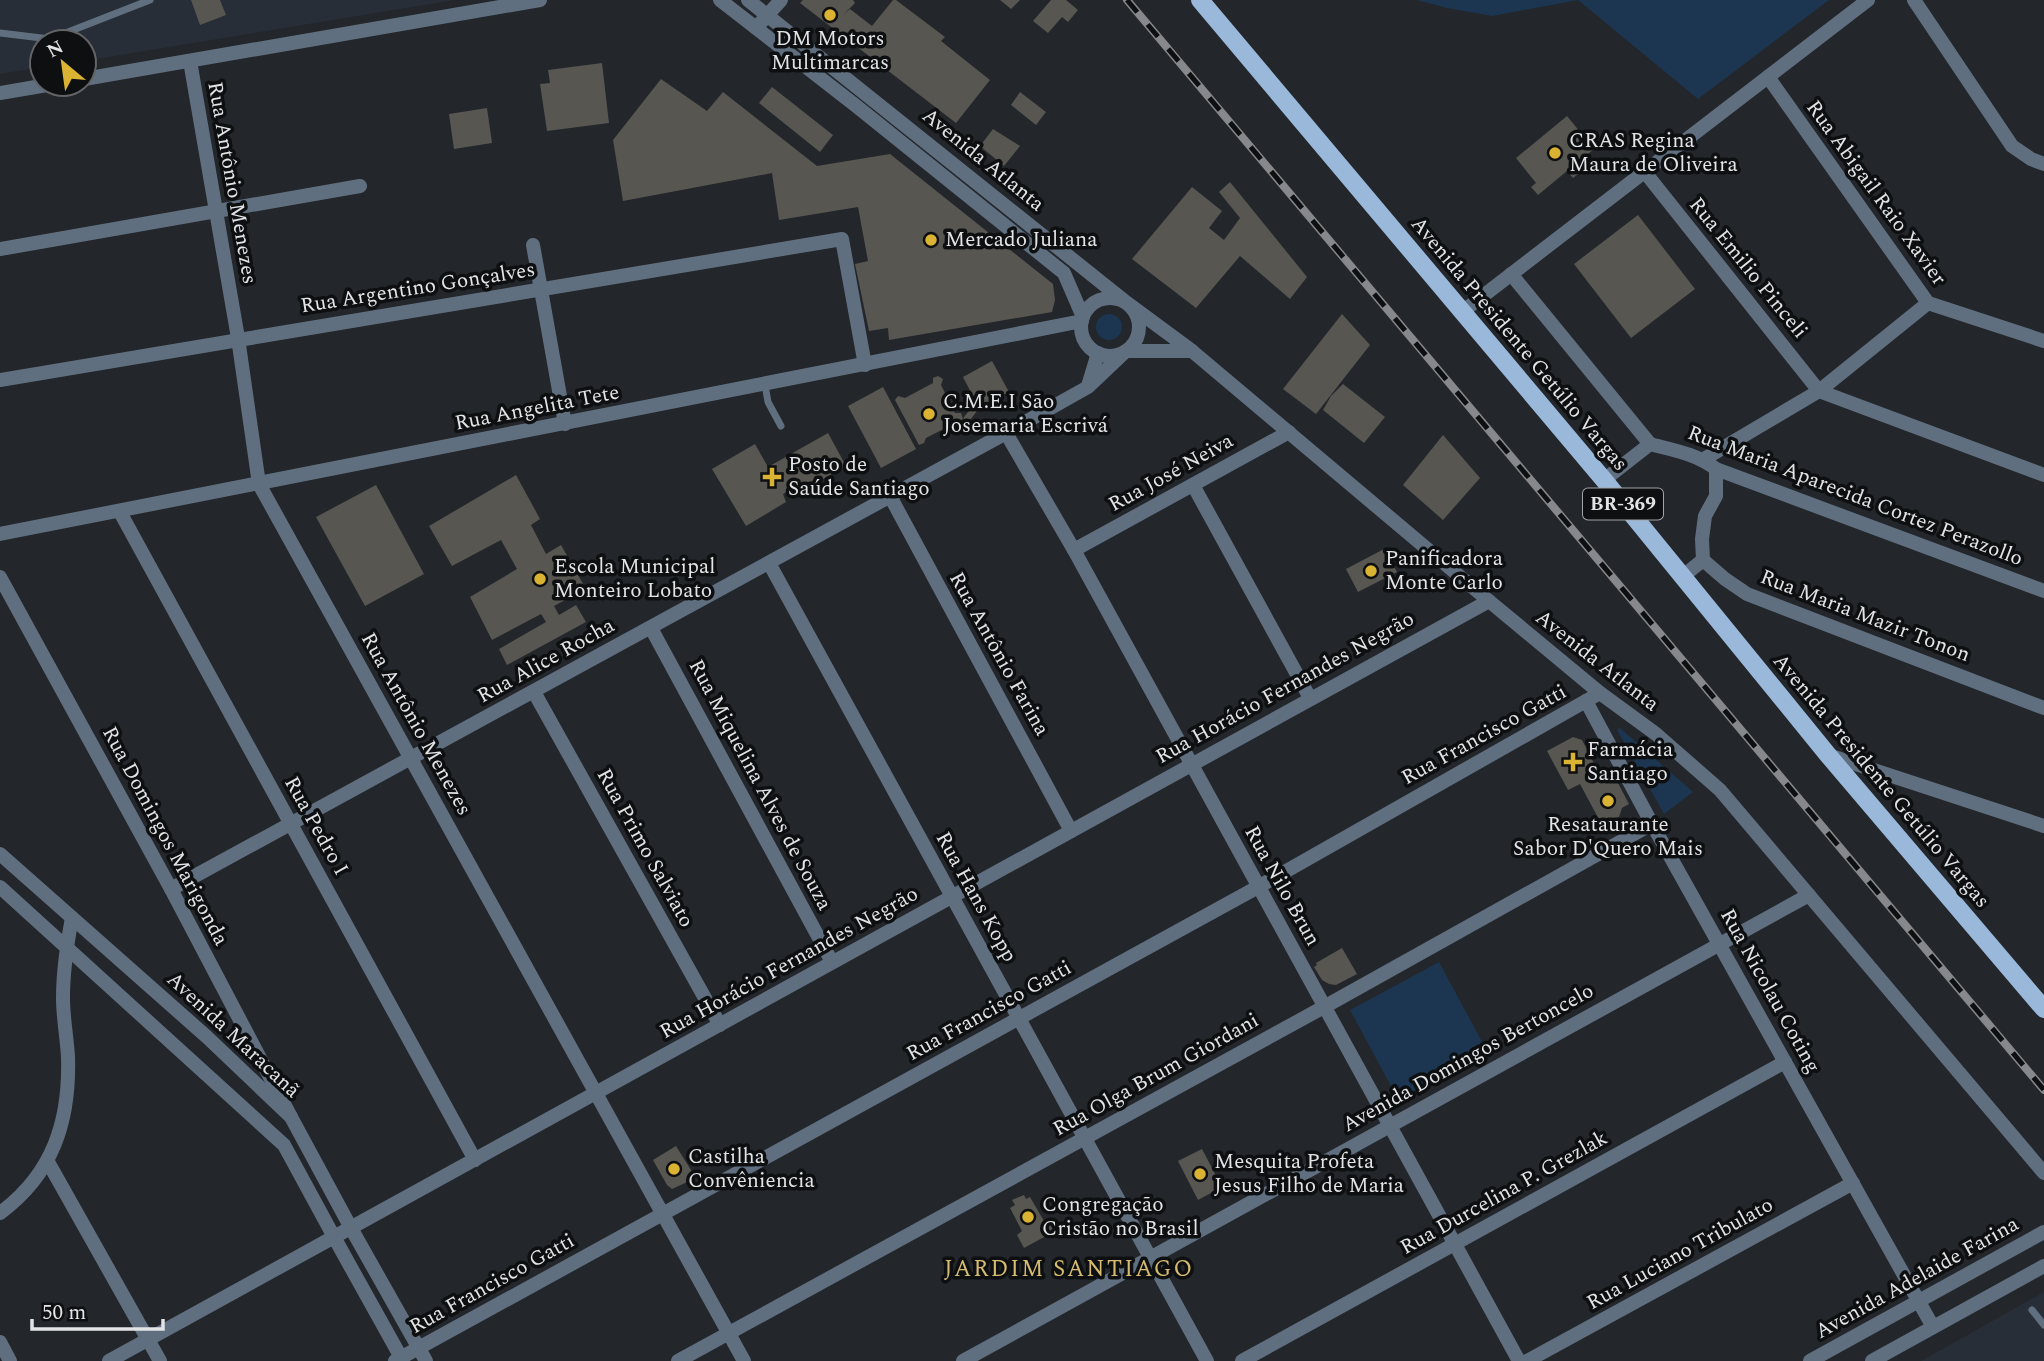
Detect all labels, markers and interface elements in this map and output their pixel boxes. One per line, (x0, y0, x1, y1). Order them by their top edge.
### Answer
marker: DM Motors Multimarcas (822, 7, 838, 23)
place label: DM Motors Multimarcas (771, 23, 889, 79)
north arrow (28, 28, 98, 98)
text: N (42, 33, 69, 66)
street label: Rua Antônio Menezes (198, 79, 266, 287)
street label: Rua Abigail Raio Xavier (1798, 94, 1954, 292)
street label: Avenida Atlanta (915, 100, 1052, 220)
place label: CRAS Regina Maura de Oliveira (1569, 125, 1738, 181)
marker: CRAS Regina Maura de Oliveira (1547, 145, 1563, 161)
street label: Rua Emilio Pinceli (1681, 190, 1815, 346)
street label: Avenida Presidente Getúlio Vargas (1403, 210, 1635, 478)
place label: Mercado Juliana (945, 224, 1098, 256)
marker: Mercado Juliana (923, 232, 939, 248)
street label: Rua Argentino Gonçalves (298, 254, 538, 322)
street label: Rua Angelita Tete (452, 376, 622, 440)
place label: C.M.E.I São Josemaria Escrivá (943, 386, 1109, 442)
marker: C.M.E.I São Josemaria Escrivá (921, 406, 937, 422)
street label: Rua Maria Aparecida Cortez Perazollo (1683, 417, 2027, 575)
street label: Rua José Neiva (1103, 425, 1240, 521)
place label: Posto de Saúde Santiago (788, 449, 930, 505)
marker: Posto de Saúde Santiago (762, 467, 782, 487)
road number: BR-369 (1583, 489, 1663, 520)
place label: Panificadora Monte Carlo (1385, 543, 1504, 599)
place label: Escola Municipal Monteiro Lobato (554, 551, 715, 607)
street label: Rua Maria Mazir Tonon (1755, 561, 1975, 671)
marker: Panificadora Monte Carlo (1363, 563, 1379, 579)
street label: Rua Antônio Farina (941, 566, 1058, 743)
marker: Escola Municipal Monteiro Lobato (532, 571, 548, 587)
street label: Avenida Atlanta (1528, 602, 1667, 720)
street label: Rua Horácio Fernandes Negrão (1150, 603, 1420, 773)
street label: Rua Alice Rocha (471, 610, 621, 712)
street label: Rua Antônio Menezes (352, 627, 480, 821)
street label: Avenida Presidente Getúlio Vargas (1765, 647, 1997, 915)
street label: Rua Miquelina Alves de Souza (680, 654, 840, 917)
street label: Rua Francisco Gatti (1395, 676, 1573, 794)
street label: Rua Domingos Marigonda (93, 721, 237, 952)
place label: Farmácia Santiago (1587, 734, 1674, 790)
marker: Farmácia Santiago (1565, 754, 1581, 770)
street label: Rua Primo Salviato (588, 763, 702, 933)
street label: Rua Pedro I (276, 770, 356, 882)
marker: Resataurante Sabor D'Quero Mais (1600, 793, 1616, 809)
place label: Resataurante Sabor D'Quero Mais (1513, 809, 1703, 865)
street label: Rua Nilo Brun (1236, 820, 1328, 952)
street label: Rua Hans Kopp (927, 826, 1025, 968)
street label: Rua Horácio Fernandes Negrão (654, 878, 924, 1048)
street label: Rua Nicolau Coting (1712, 903, 1828, 1079)
street label: Rua Francisco Gatti (900, 952, 1078, 1070)
street label: Avenida Maracanã (159, 964, 308, 1106)
street label: Avenida Domingos Bertoncelo (1336, 975, 1600, 1141)
street label: Rua Olga Brum Giordani (1047, 1005, 1265, 1145)
street label: Rua Durcelina P. Grezlak (1394, 1122, 1614, 1263)
place label: Castilha Convêniencia (688, 1141, 816, 1197)
place label: Mesquita Profeta Jesus Filho de Maria (1214, 1146, 1405, 1202)
marker: Castilha Convêniencia (666, 1161, 682, 1177)
marker: Mesquita Profeta Jesus Filho de Maria (1192, 1166, 1208, 1182)
place label: Congregação Cristão no Brasil (1042, 1189, 1199, 1245)
street label: Rua Luciano Tribulato (1581, 1189, 1779, 1319)
street label: Avenida Adelaide Farina (1809, 1208, 2025, 1347)
marker: Congregação Cristão no Brasil (1020, 1209, 1036, 1225)
street label: Rua Francisco Gatti (403, 1225, 581, 1343)
district label: JARDIM SANTIAGO (944, 1252, 1194, 1287)
scale bar (32, 1288, 163, 1332)
text: 50 m (42, 1297, 86, 1329)

